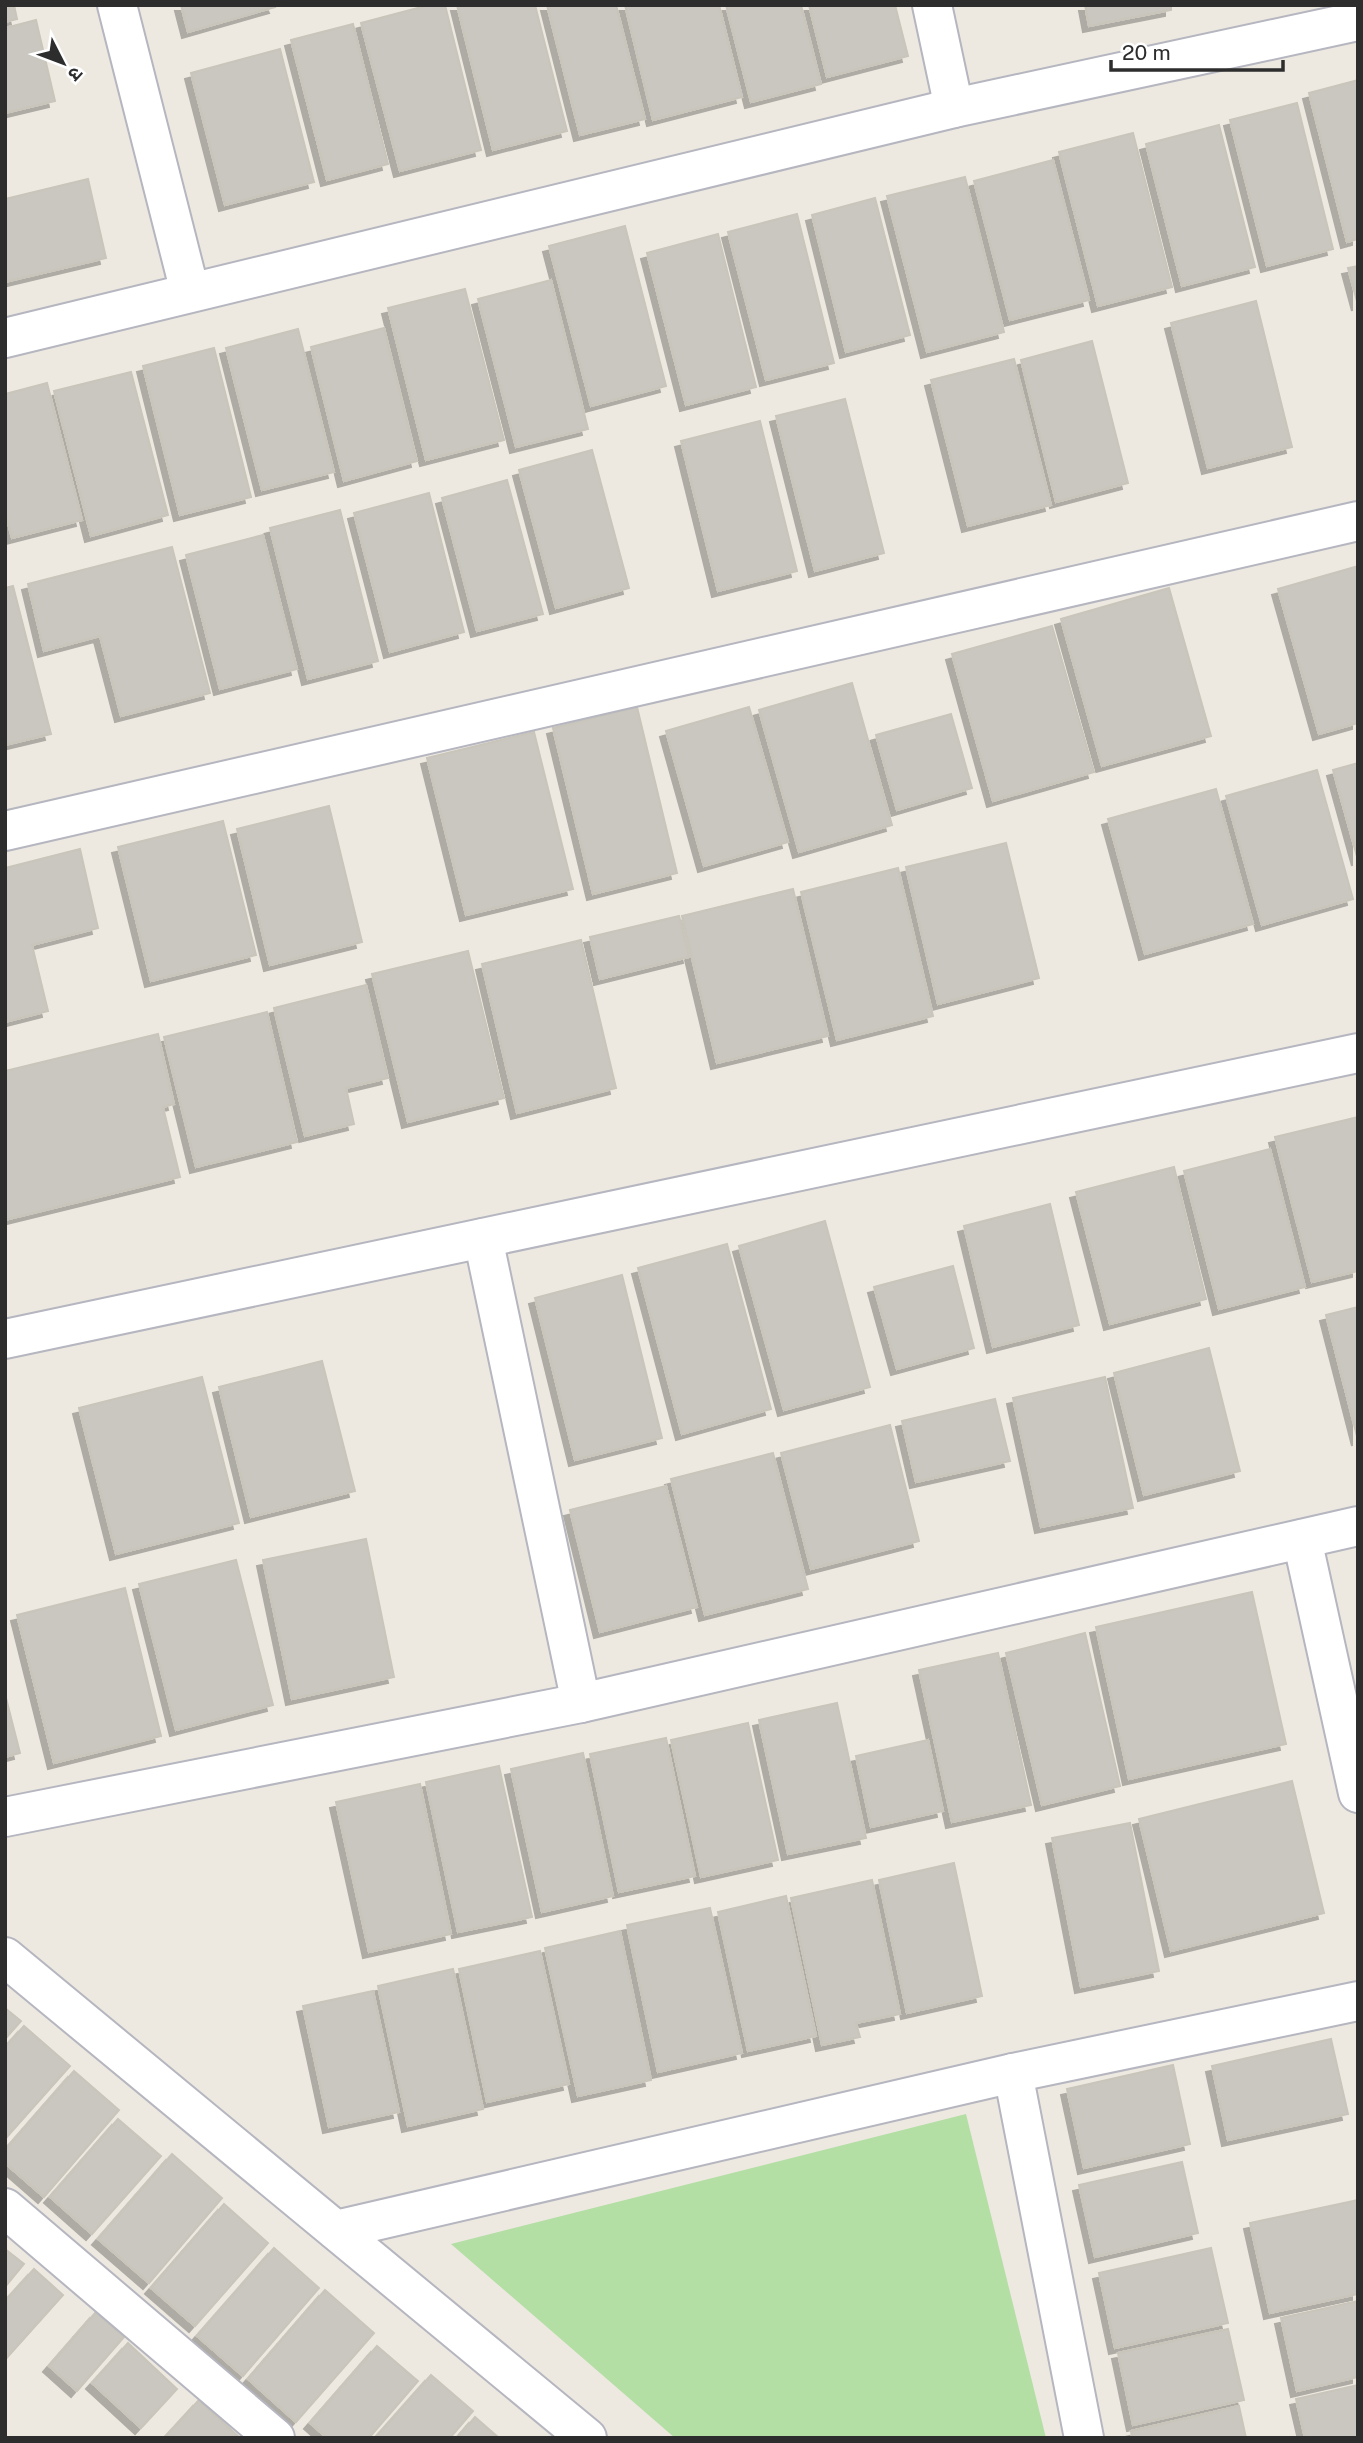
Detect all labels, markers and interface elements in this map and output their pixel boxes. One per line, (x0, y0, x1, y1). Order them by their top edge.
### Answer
north arrow (28, 28, 98, 98)
scale bar (1111, 28, 1282, 72)
text: 20 m (1122, 40, 1171, 65)
text: उ (63, 63, 88, 87)

